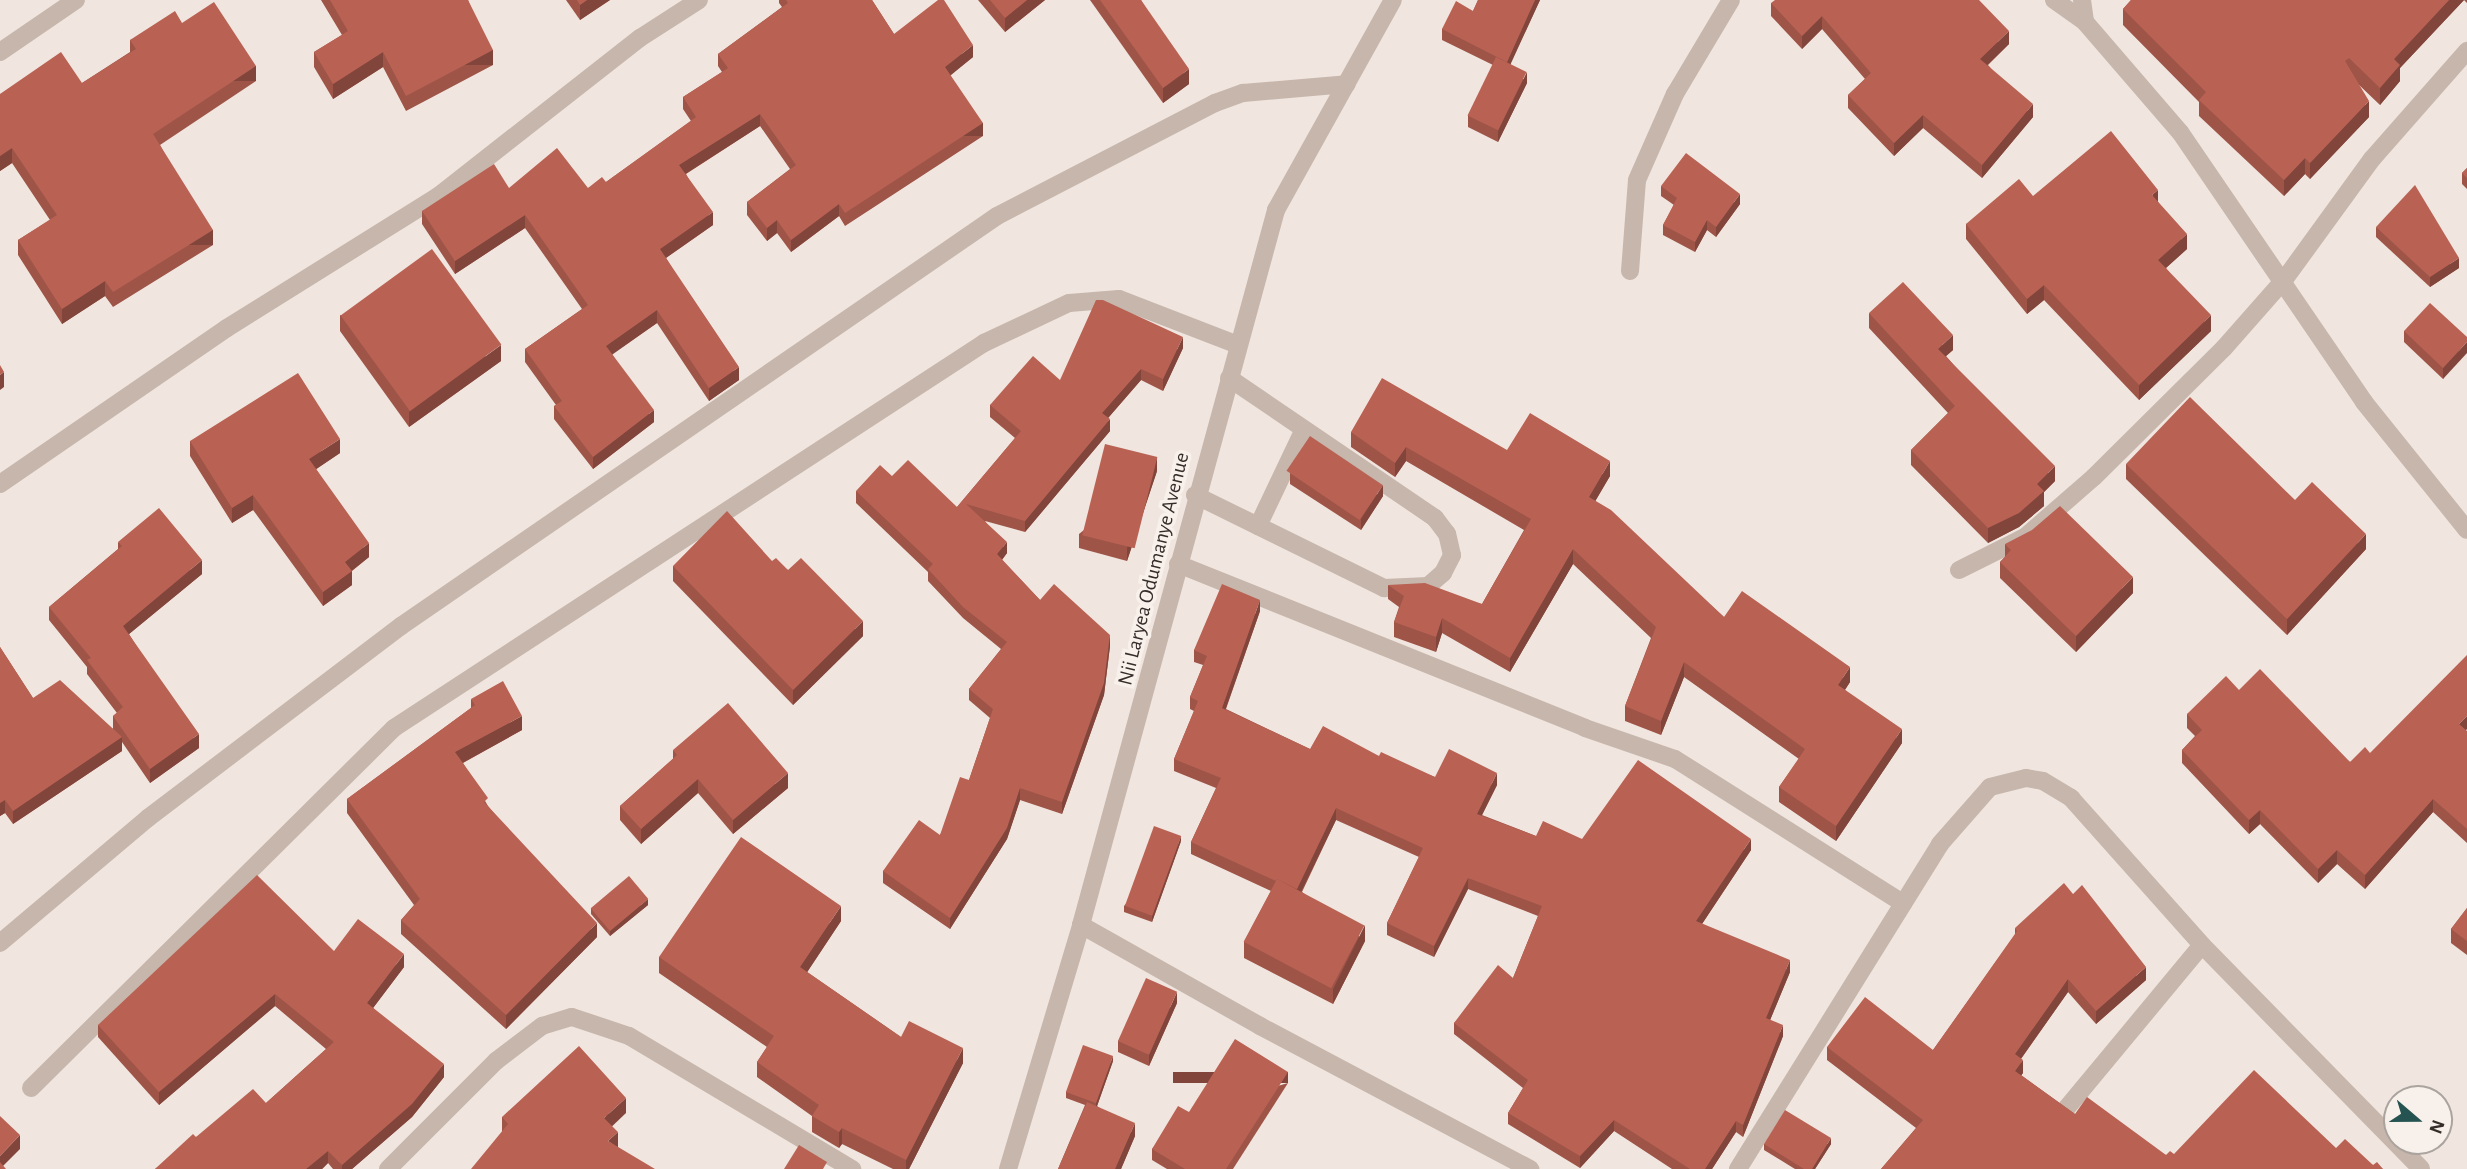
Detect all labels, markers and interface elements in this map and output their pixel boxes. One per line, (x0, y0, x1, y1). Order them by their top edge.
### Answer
street label: Nii Laryea Odumanye Avenue (1113, 450, 1195, 688)
north arrow (2383, 1085, 2453, 1155)
text: N (2425, 1117, 2448, 1136)

